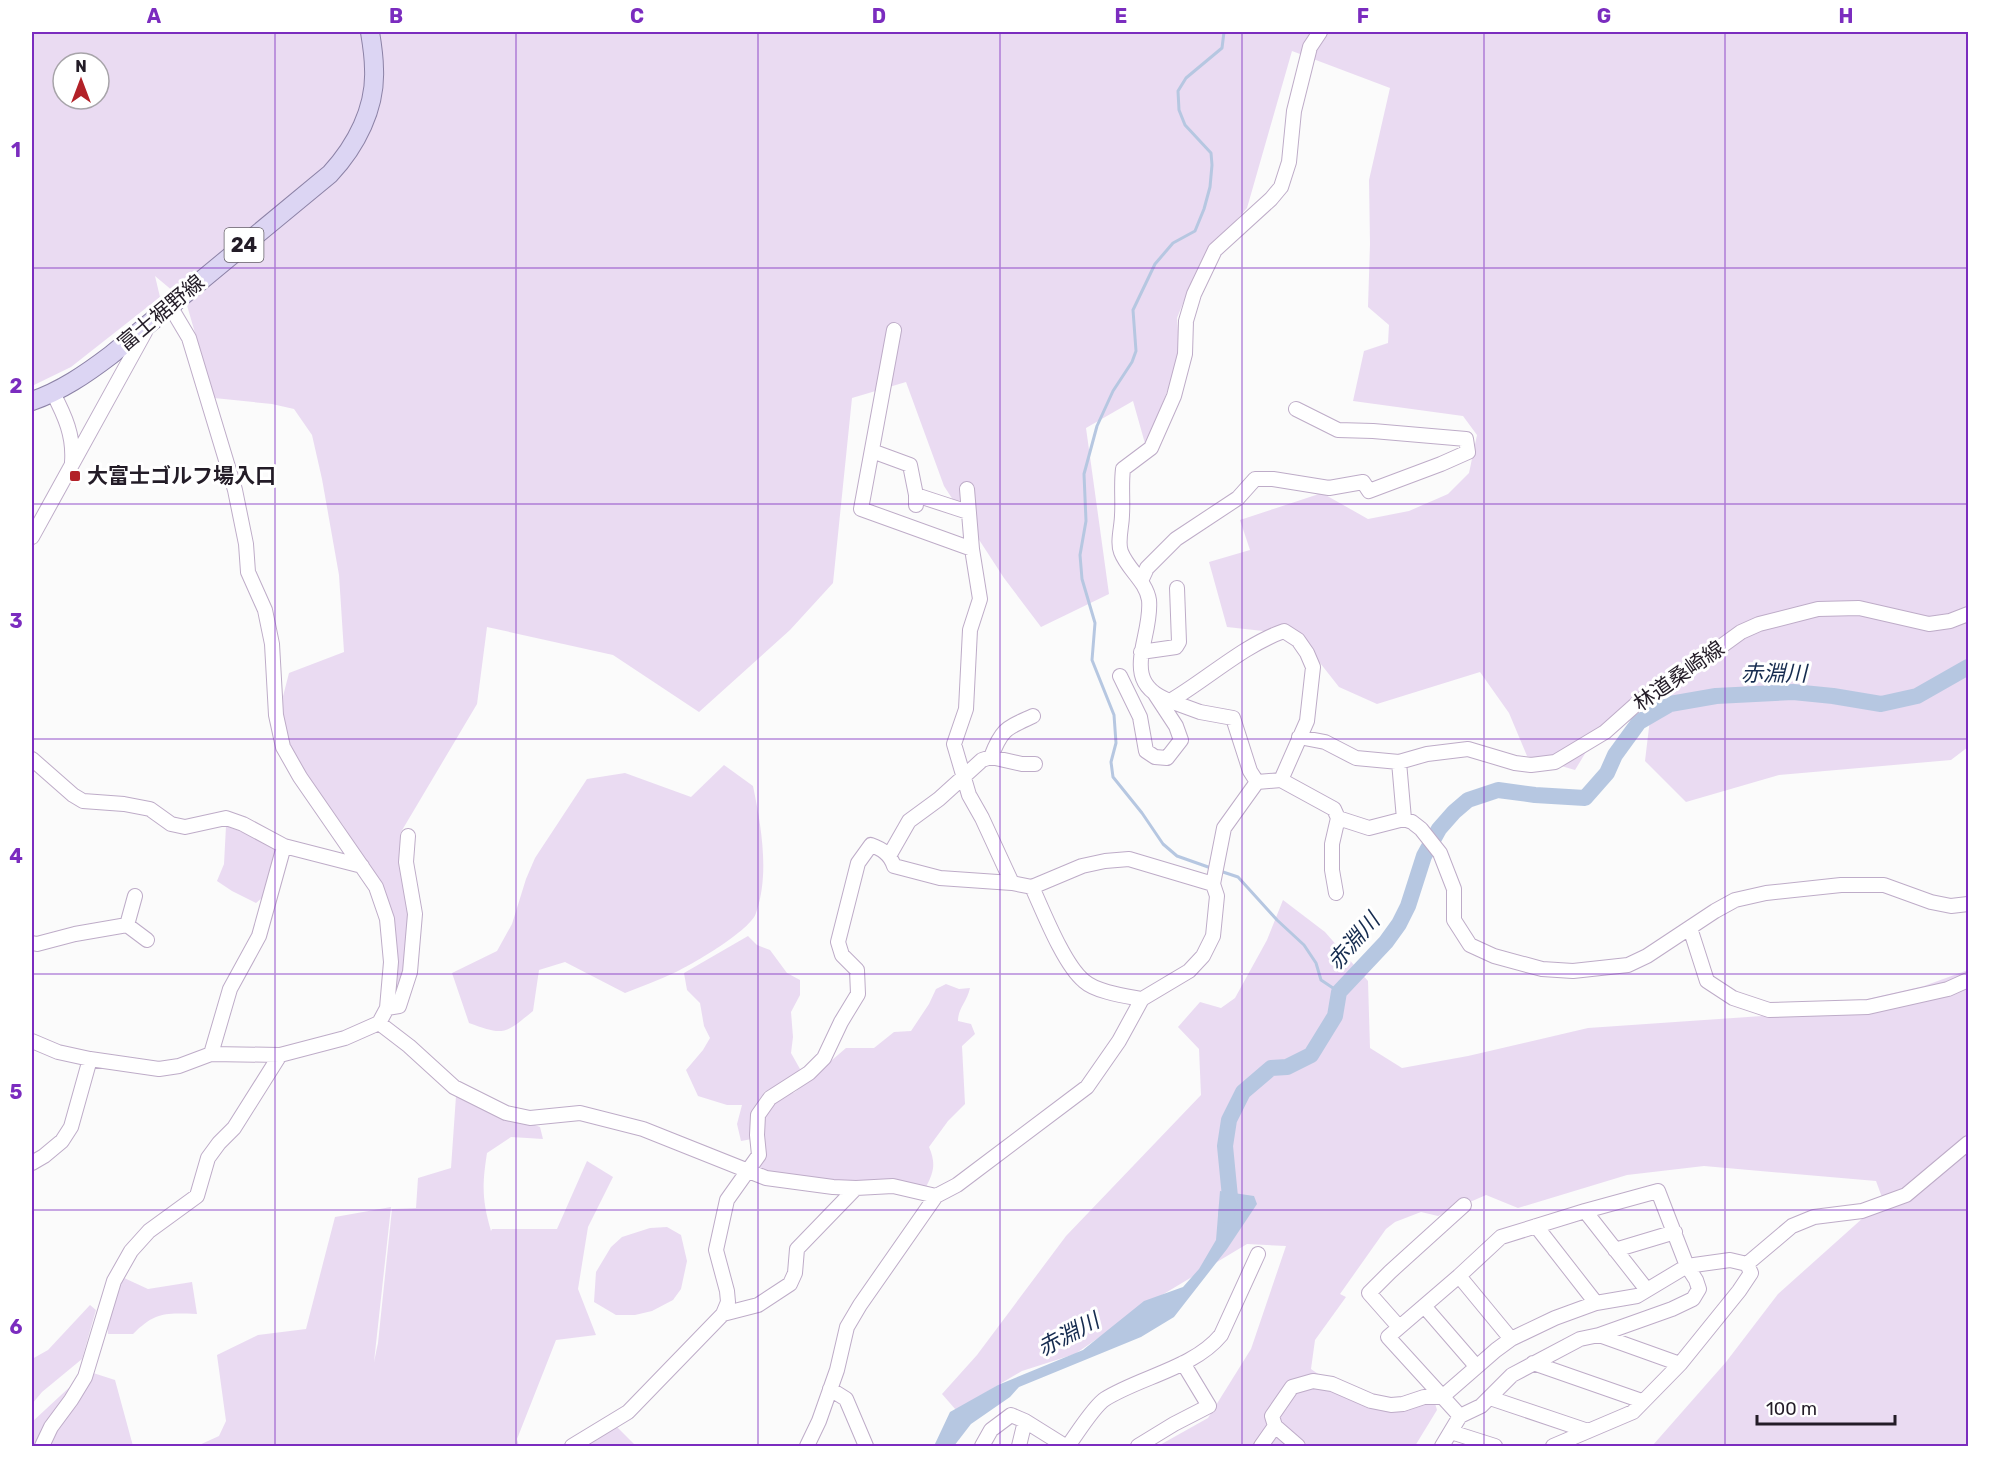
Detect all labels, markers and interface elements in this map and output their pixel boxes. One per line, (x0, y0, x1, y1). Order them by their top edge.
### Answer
text: A (147, 4, 162, 28)
text: B (389, 4, 403, 28)
text: C (630, 4, 644, 28)
text: D (872, 4, 886, 28)
text: E (1115, 4, 1127, 28)
text: F (1357, 4, 1369, 28)
text: G (1597, 4, 1611, 28)
text: H (1839, 4, 1853, 28)
north arrow (51, 51, 111, 111)
text: N (75, 57, 87, 76)
text: 1 (11, 138, 21, 162)
road number: 24 (224, 228, 264, 262)
street label: 富士裾野線 (112, 269, 209, 356)
text: 2 (10, 374, 23, 398)
place label: 大富士ゴルフ場入口 (87, 463, 276, 488)
marker: 大富士ゴルフ場入口 (68, 469, 82, 483)
text: 3 (9, 609, 23, 633)
street label: 林道桑崎線 (1629, 635, 1729, 716)
water label: 赤淵川 (1741, 660, 1809, 687)
text: 4 (9, 844, 23, 868)
water label: 赤淵川 (1322, 906, 1387, 975)
text: 5 (10, 1080, 23, 1104)
water label: 赤淵川 (1033, 1306, 1105, 1362)
text: 6 (9, 1315, 23, 1339)
scale bar (1757, 1388, 1895, 1426)
text: 100 m (1766, 1398, 1817, 1420)

